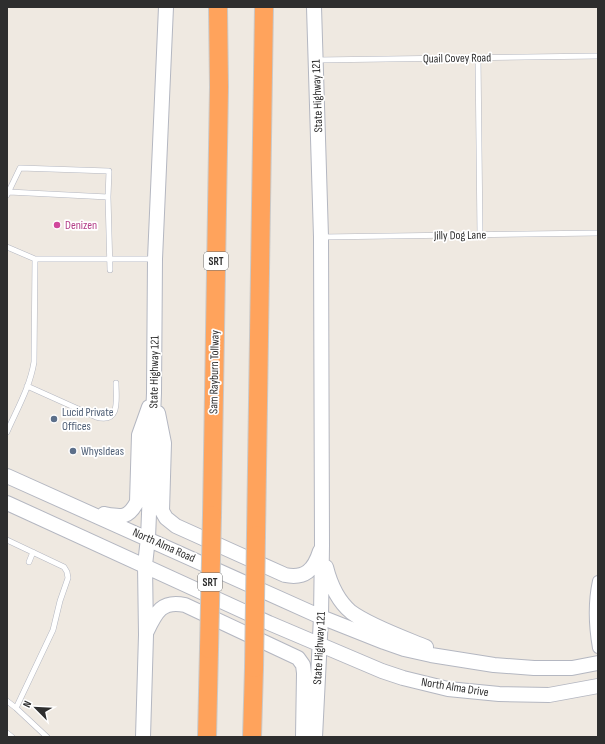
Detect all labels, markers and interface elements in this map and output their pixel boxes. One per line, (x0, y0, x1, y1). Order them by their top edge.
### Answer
street label: Quail Covey Road (423, 50, 491, 67)
street label: State Highway 121 (309, 58, 326, 133)
place label: Denizen (65, 218, 97, 233)
marker: Denizen (52, 220, 62, 230)
street label: Jilly Dog Lane (433, 228, 486, 243)
road number: SRT (204, 252, 228, 270)
street label: Sam Rayburn Tollway (206, 330, 223, 414)
street label: State Highway 121 (146, 335, 163, 409)
place label: Lucid Private Offices (62, 405, 114, 434)
marker: Lucid Private Offices (49, 414, 59, 424)
place label: WhysIdeas (81, 444, 124, 459)
marker: WhysIdeas (68, 446, 78, 456)
street label: North Alma Road (130, 525, 198, 566)
road number: SRT (198, 573, 222, 591)
street label: State Highway 121 (310, 610, 329, 685)
street label: North Alma Drive (420, 675, 490, 700)
north arrow (16, 688, 56, 728)
text: N (20, 699, 35, 709)

